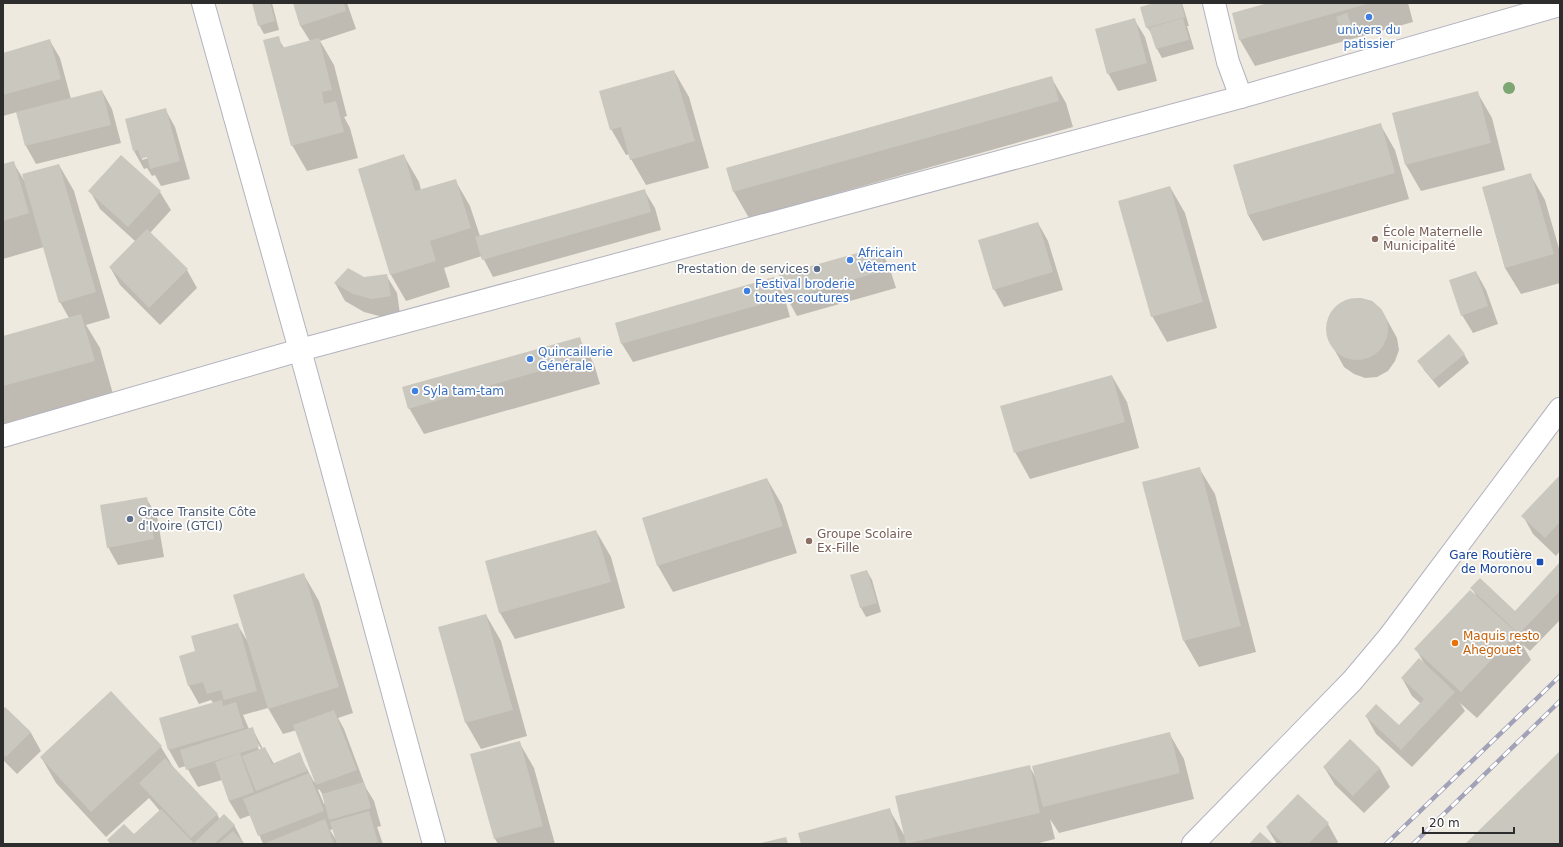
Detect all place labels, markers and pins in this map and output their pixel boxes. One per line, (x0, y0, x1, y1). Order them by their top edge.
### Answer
marker: univers du patissier (1364, 12, 1374, 22)
place label: univers du patissier (1337, 23, 1401, 51)
place label: École Maternelle Municipalité (1383, 224, 1483, 253)
marker: École Maternelle Municipalité (1370, 234, 1380, 244)
place label: Africain Vêtement (858, 246, 916, 274)
marker: Africain Vêtement (845, 255, 855, 265)
place label: Prestation de services (677, 262, 809, 276)
marker: Prestation de services (812, 264, 822, 274)
place label: Festival broderie toutes coutures (755, 277, 855, 305)
marker: Festival broderie toutes coutures (742, 286, 752, 296)
place label: Quincaillerie Générale (538, 345, 613, 373)
marker: Quincaillerie Générale (525, 354, 535, 364)
place label: Syla tam-tam (423, 384, 504, 398)
marker: Syla tam-tam (410, 386, 420, 396)
place label: Grace Transite Côte d'Ivoire (GTCI) (138, 505, 256, 533)
marker: Grace Transite Côte d'Ivoire (GTCI) (125, 514, 135, 524)
place label: Groupe Scolaire Ex-Fille (817, 527, 912, 555)
marker: Groupe Scolaire Ex-Fille (804, 536, 814, 546)
place label: Gare Routière de Moronou (1449, 548, 1532, 576)
marker: Gare Routière de Moronou (1535, 557, 1545, 567)
place label: Maquis resto Ahegouet (1463, 629, 1540, 657)
marker: Maquis resto Ahegouet (1450, 638, 1460, 648)

